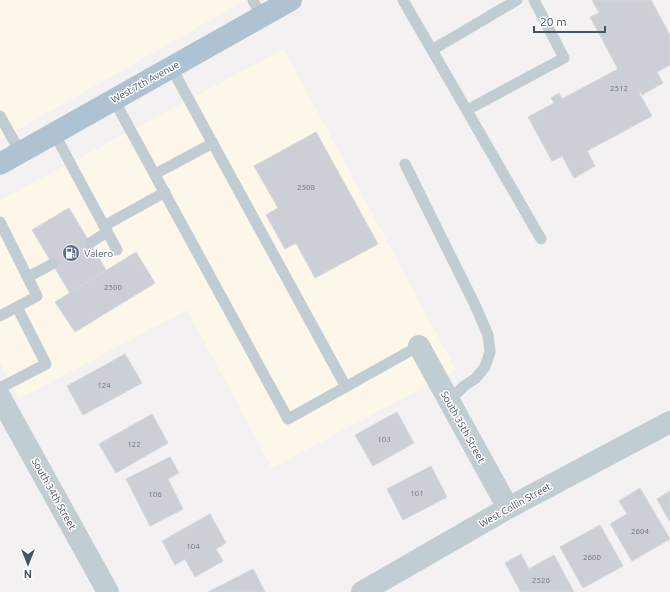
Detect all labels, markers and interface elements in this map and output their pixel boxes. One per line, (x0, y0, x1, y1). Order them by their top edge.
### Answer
scale bar (534, 8, 605, 34)
text: 20 m (540, 15, 567, 28)
street label: West 7th Avenue (109, 59, 181, 105)
house number: 2512 (610, 84, 628, 93)
house number: 2508 (297, 183, 316, 192)
fuel station icon: Valero (61, 243, 81, 263)
place label: Valero (84, 248, 113, 259)
house number: 2500 (104, 283, 123, 292)
house number: 124 (97, 381, 111, 390)
street label: South 35th Street (439, 389, 487, 465)
house number: 103 (377, 435, 391, 444)
house number: 122 (127, 440, 141, 449)
street label: South 34th Street (30, 456, 78, 532)
street label: West Collin Street (477, 481, 553, 529)
house number: 101 (410, 489, 424, 498)
house number: 106 (148, 490, 162, 499)
house number: 2604 (631, 527, 650, 536)
house number: 104 (186, 542, 200, 551)
north arrow (8, 544, 48, 584)
house number: 2600 (583, 553, 602, 562)
text: N (24, 568, 32, 580)
house number: 2526 (532, 576, 551, 585)

